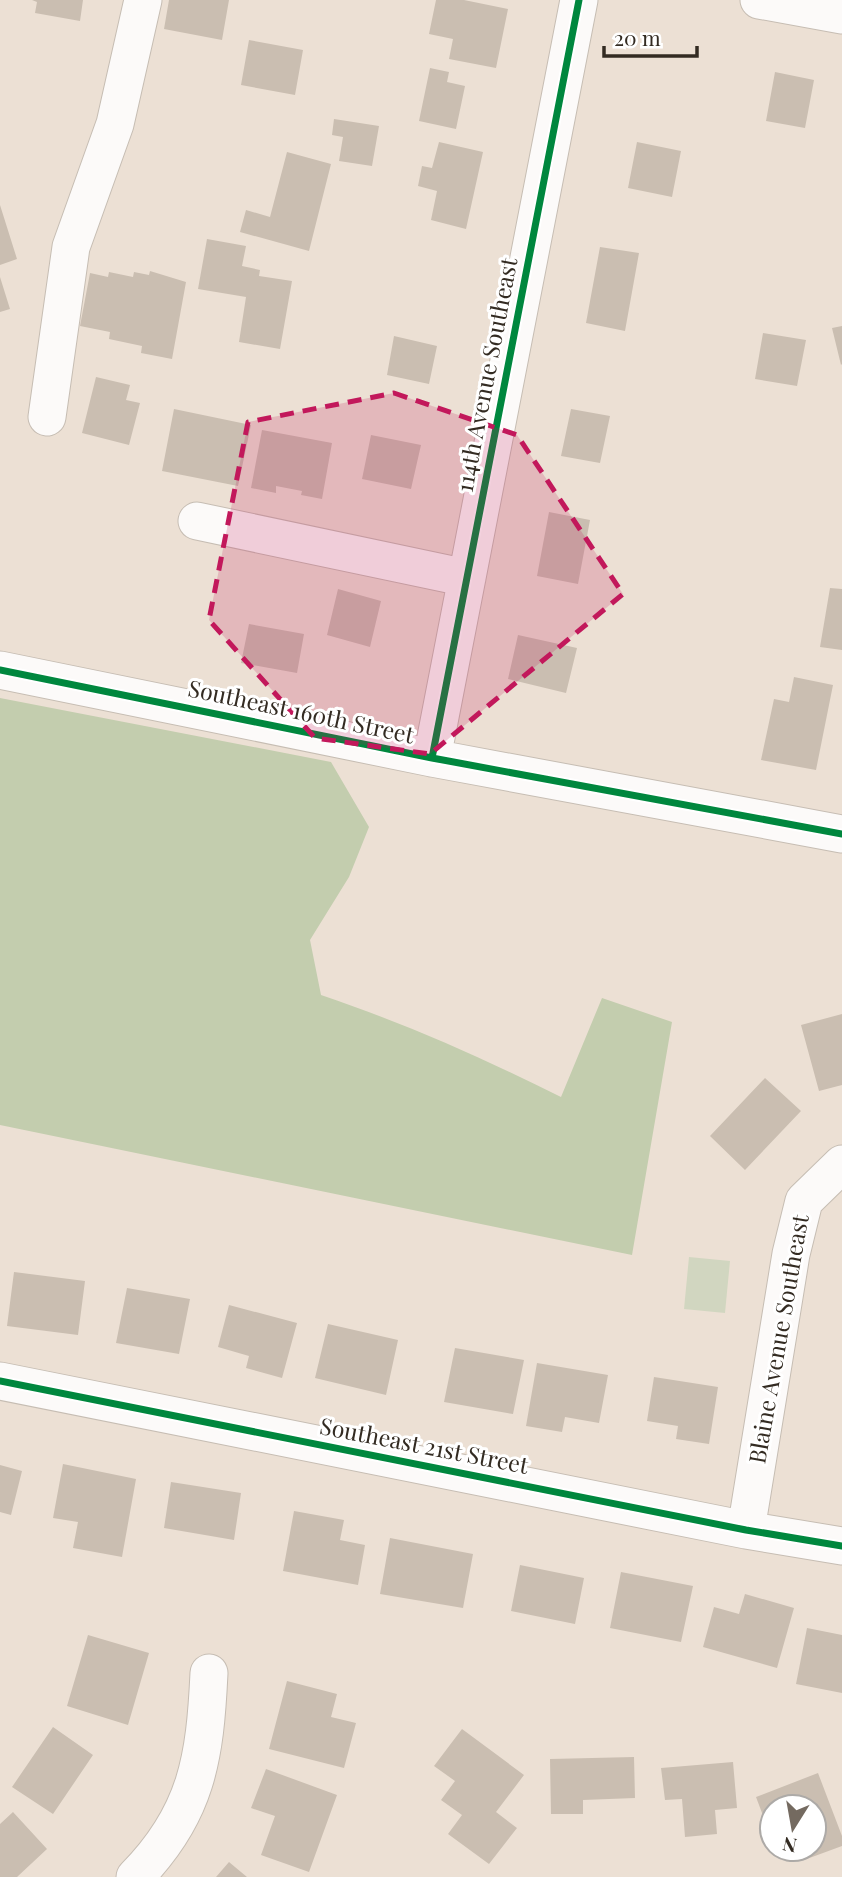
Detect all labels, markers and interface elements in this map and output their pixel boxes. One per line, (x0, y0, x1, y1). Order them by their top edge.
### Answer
scale bar (604, 14, 697, 58)
text: 20 m (614, 23, 661, 51)
street label: 114th Avenue Southeast (448, 254, 524, 495)
street label: Southeast 160th Street (185, 671, 418, 750)
street label: Blaine Avenue Southeast (740, 1211, 815, 1466)
street label: Southeast 21st Street (317, 1409, 532, 1480)
north arrow (758, 1793, 828, 1863)
text: N (780, 1832, 799, 1860)

